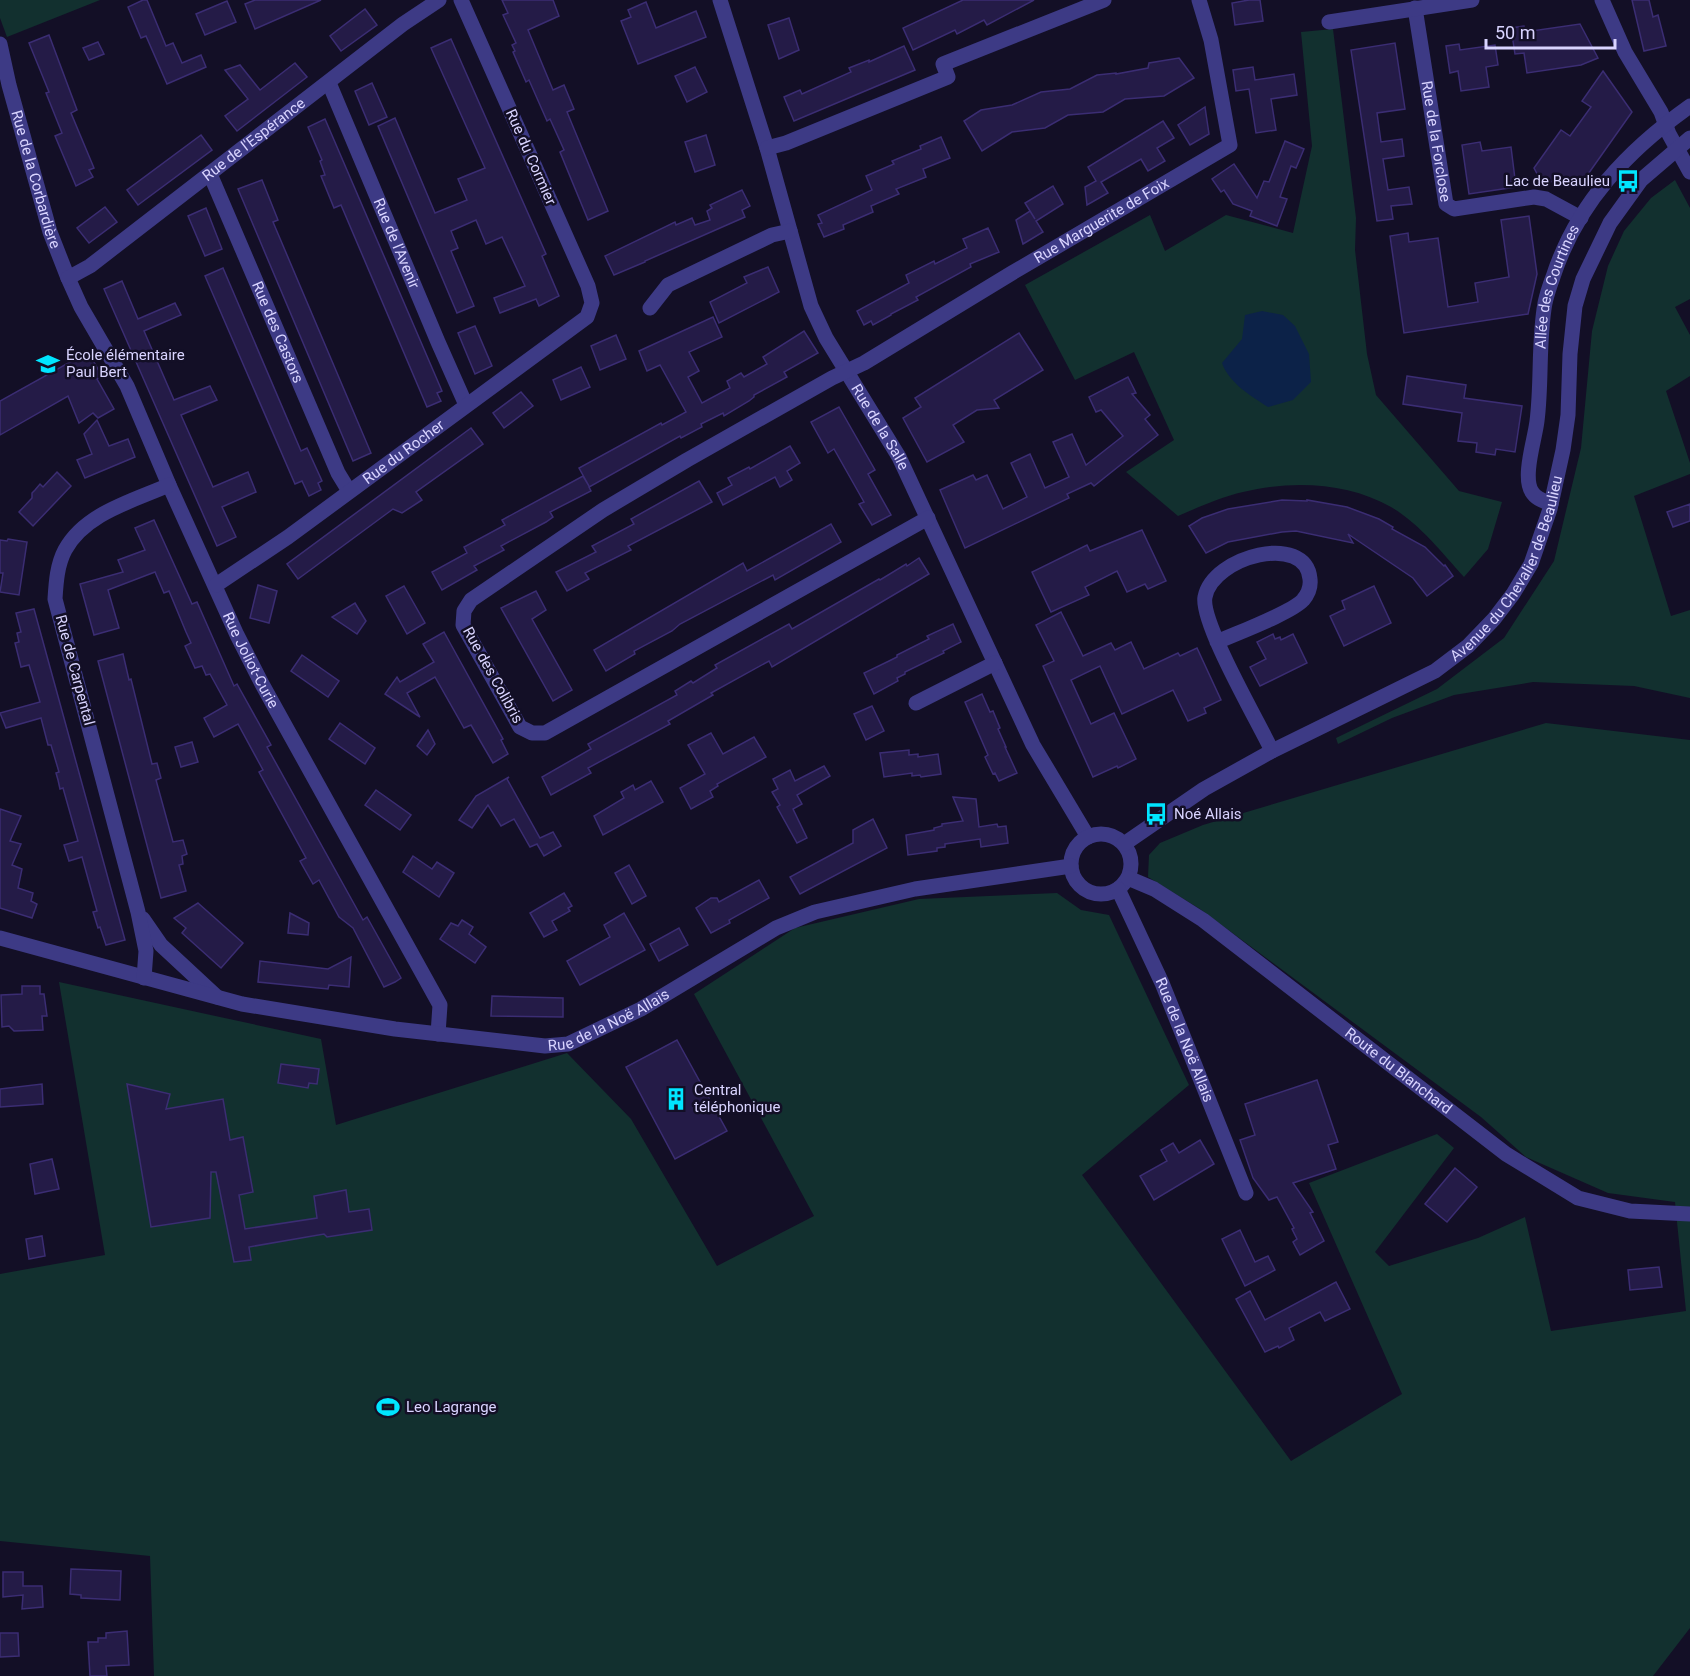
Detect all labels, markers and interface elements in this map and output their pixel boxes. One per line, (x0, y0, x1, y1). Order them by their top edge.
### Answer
scale bar (1486, 12, 1615, 50)
text: 50 m (1495, 22, 1535, 43)
street label: Rue de la Forclose (1418, 79, 1455, 203)
street label: Rue de l'Espérance (199, 94, 309, 185)
street label: Rue du Cormier (502, 106, 560, 208)
street label: Rue de la Corbardière (7, 108, 65, 251)
bus stop icon: Lac de Beaulieu (1615, 168, 1641, 194)
place label: Lac de Beaulieu (1505, 172, 1610, 190)
street label: Rue Marguerite de Foix (1031, 174, 1173, 267)
street label: Rue de l'Avenir (369, 195, 423, 291)
street label: Allée des Courtines (1532, 222, 1583, 349)
street label: Rue des Castors (248, 278, 307, 386)
place label: École élémentaire Paul Bert (66, 346, 185, 381)
school or university icon: École élémentaire Paul Bert (35, 351, 61, 377)
street label: Rue de la Salle (847, 381, 913, 473)
street label: Rue du Rocher (359, 416, 448, 488)
street label: Avenue du Chevalier de Beaulieu (1447, 474, 1566, 665)
street label: Rue Joliot-Curie (219, 609, 283, 712)
street label: Rue de Carpental (52, 613, 98, 727)
street label: Rue des Colibris (459, 624, 527, 726)
bus stop icon: Noé Allais (1143, 801, 1169, 827)
place label: Noé Allais (1174, 805, 1242, 823)
street label: Rue de la Noë Allais (1152, 975, 1218, 1105)
street label: Rue de la Noë Allais (547, 985, 673, 1055)
street label: Route du Blanchard (1341, 1024, 1455, 1118)
place label: Central téléphonique (694, 1081, 780, 1116)
building icon: Central téléphonique (663, 1086, 689, 1112)
sports icon: Leo Lagrange (375, 1394, 401, 1420)
place label: Leo Lagrange (406, 1398, 497, 1416)

